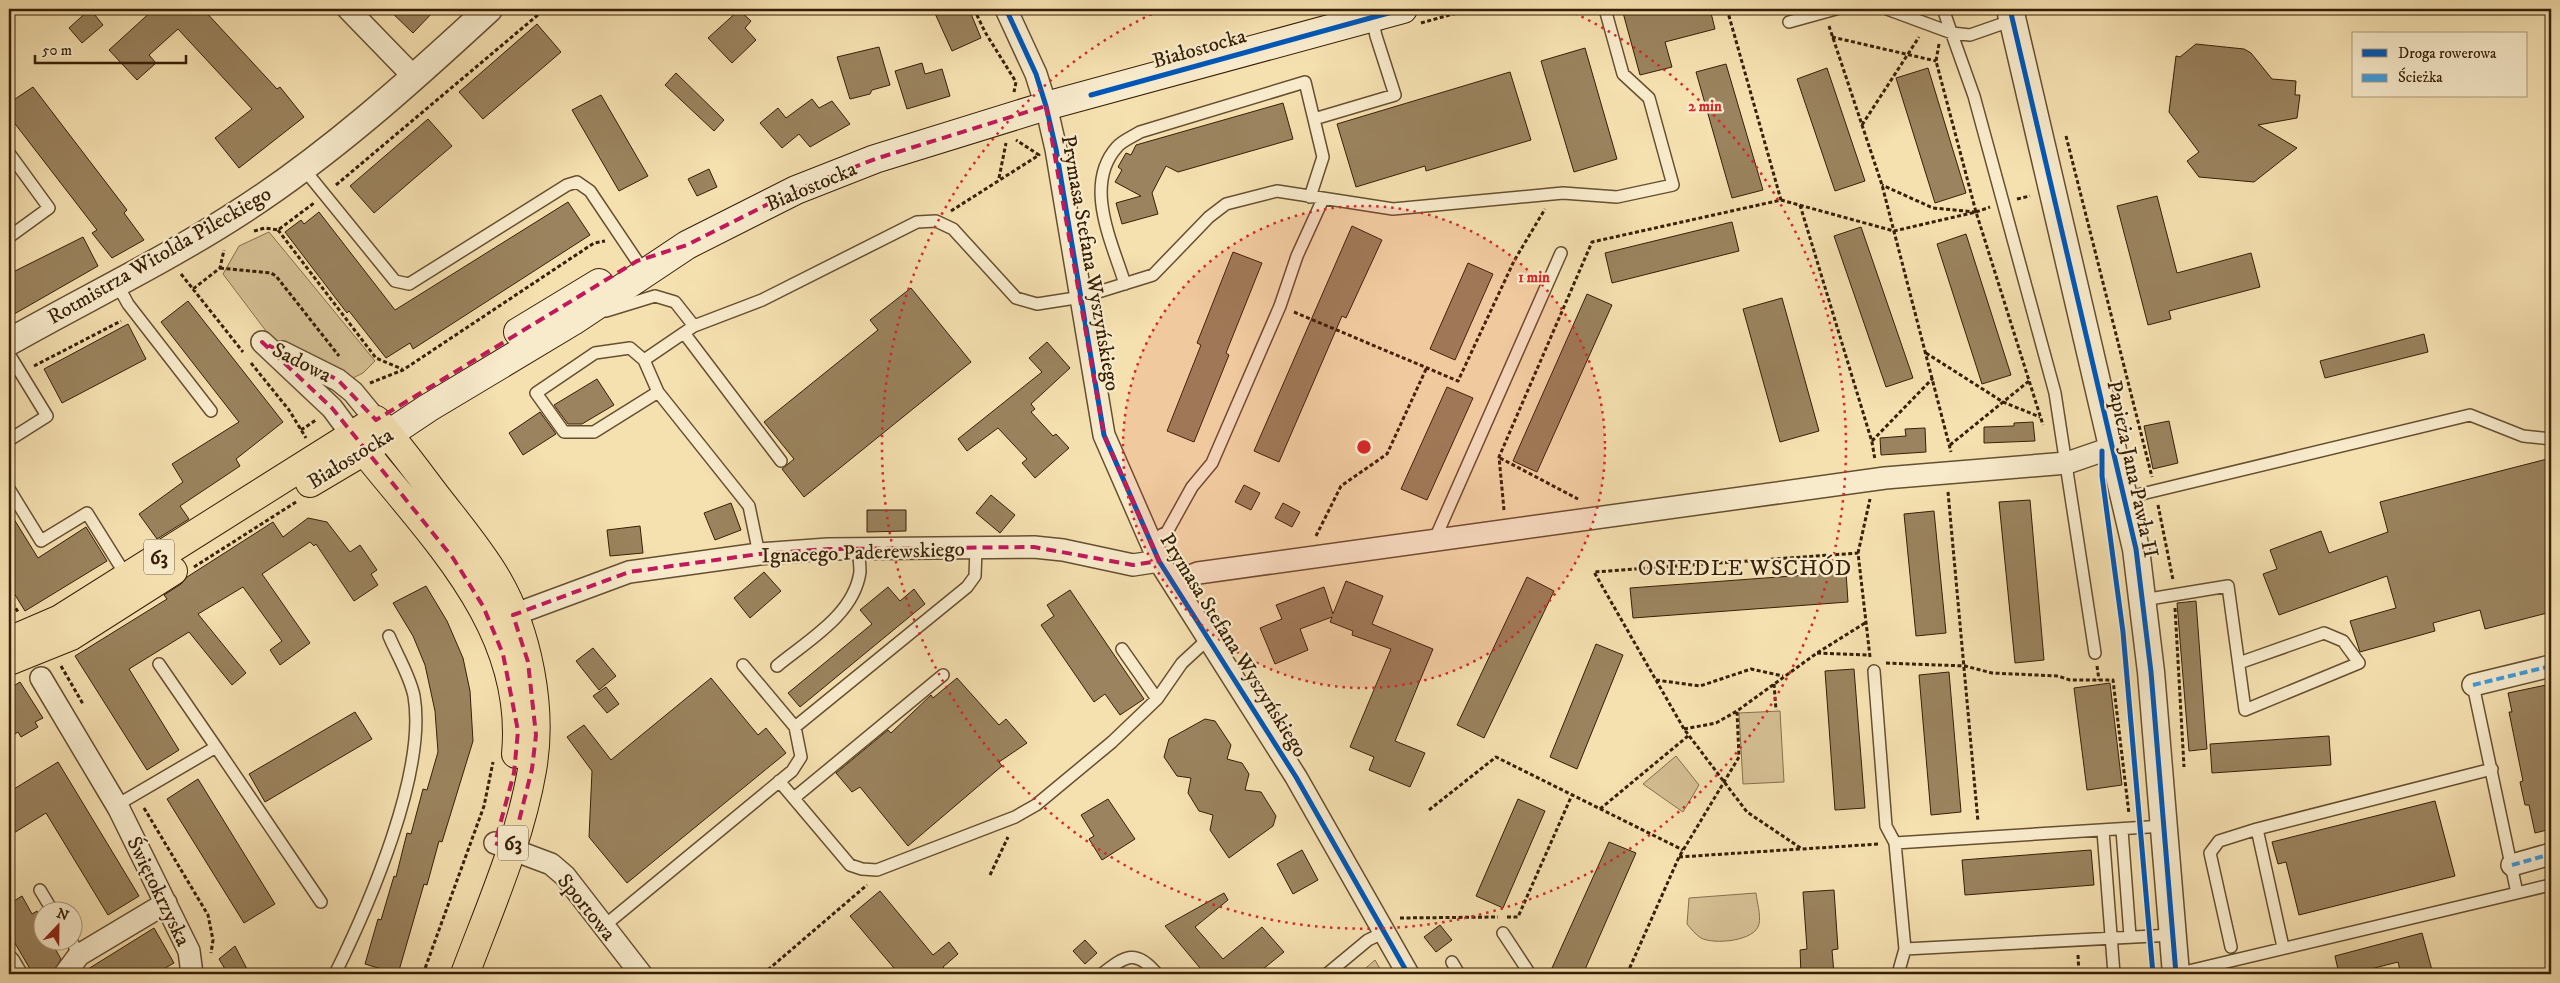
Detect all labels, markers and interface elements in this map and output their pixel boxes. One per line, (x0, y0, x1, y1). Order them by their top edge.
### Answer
street label: Białostocka (1149, 23, 1249, 75)
scale bar (35, 32, 186, 64)
legend (2352, 32, 2528, 98)
text: 50 m (42, 41, 72, 60)
text: Droga rowerowa (2398, 44, 2497, 63)
text: Ścieżka (2398, 67, 2443, 87)
text: 2 min (1688, 97, 1722, 116)
street label: Prymasa Stefana Wyszyńskiego (1055, 133, 1125, 393)
street label: Białostocka (762, 156, 861, 218)
street label: Rotmistrza Witolda Pileckiego (43, 181, 276, 331)
text: 1 min (1518, 268, 1550, 287)
street label: Sadowa (268, 337, 336, 389)
street label: Papieża Jana Pawła II (2101, 378, 2164, 560)
street label: Białostocka (303, 422, 398, 495)
centre of rings (1355, 438, 1373, 456)
street label: Prymasa Stefana Wyszyńskiego (1153, 529, 1313, 762)
street label: Ignacego Paderewskiego (761, 536, 965, 570)
road number: 63 (144, 540, 174, 574)
district label: OSIEDLE WSCHÓD (1638, 554, 1852, 582)
road number: 63 (498, 826, 528, 860)
street label: Świętokrzyska (120, 831, 198, 951)
street label: Sportowa (551, 869, 621, 946)
north arrow (32, 900, 82, 950)
text: N (54, 904, 72, 926)

